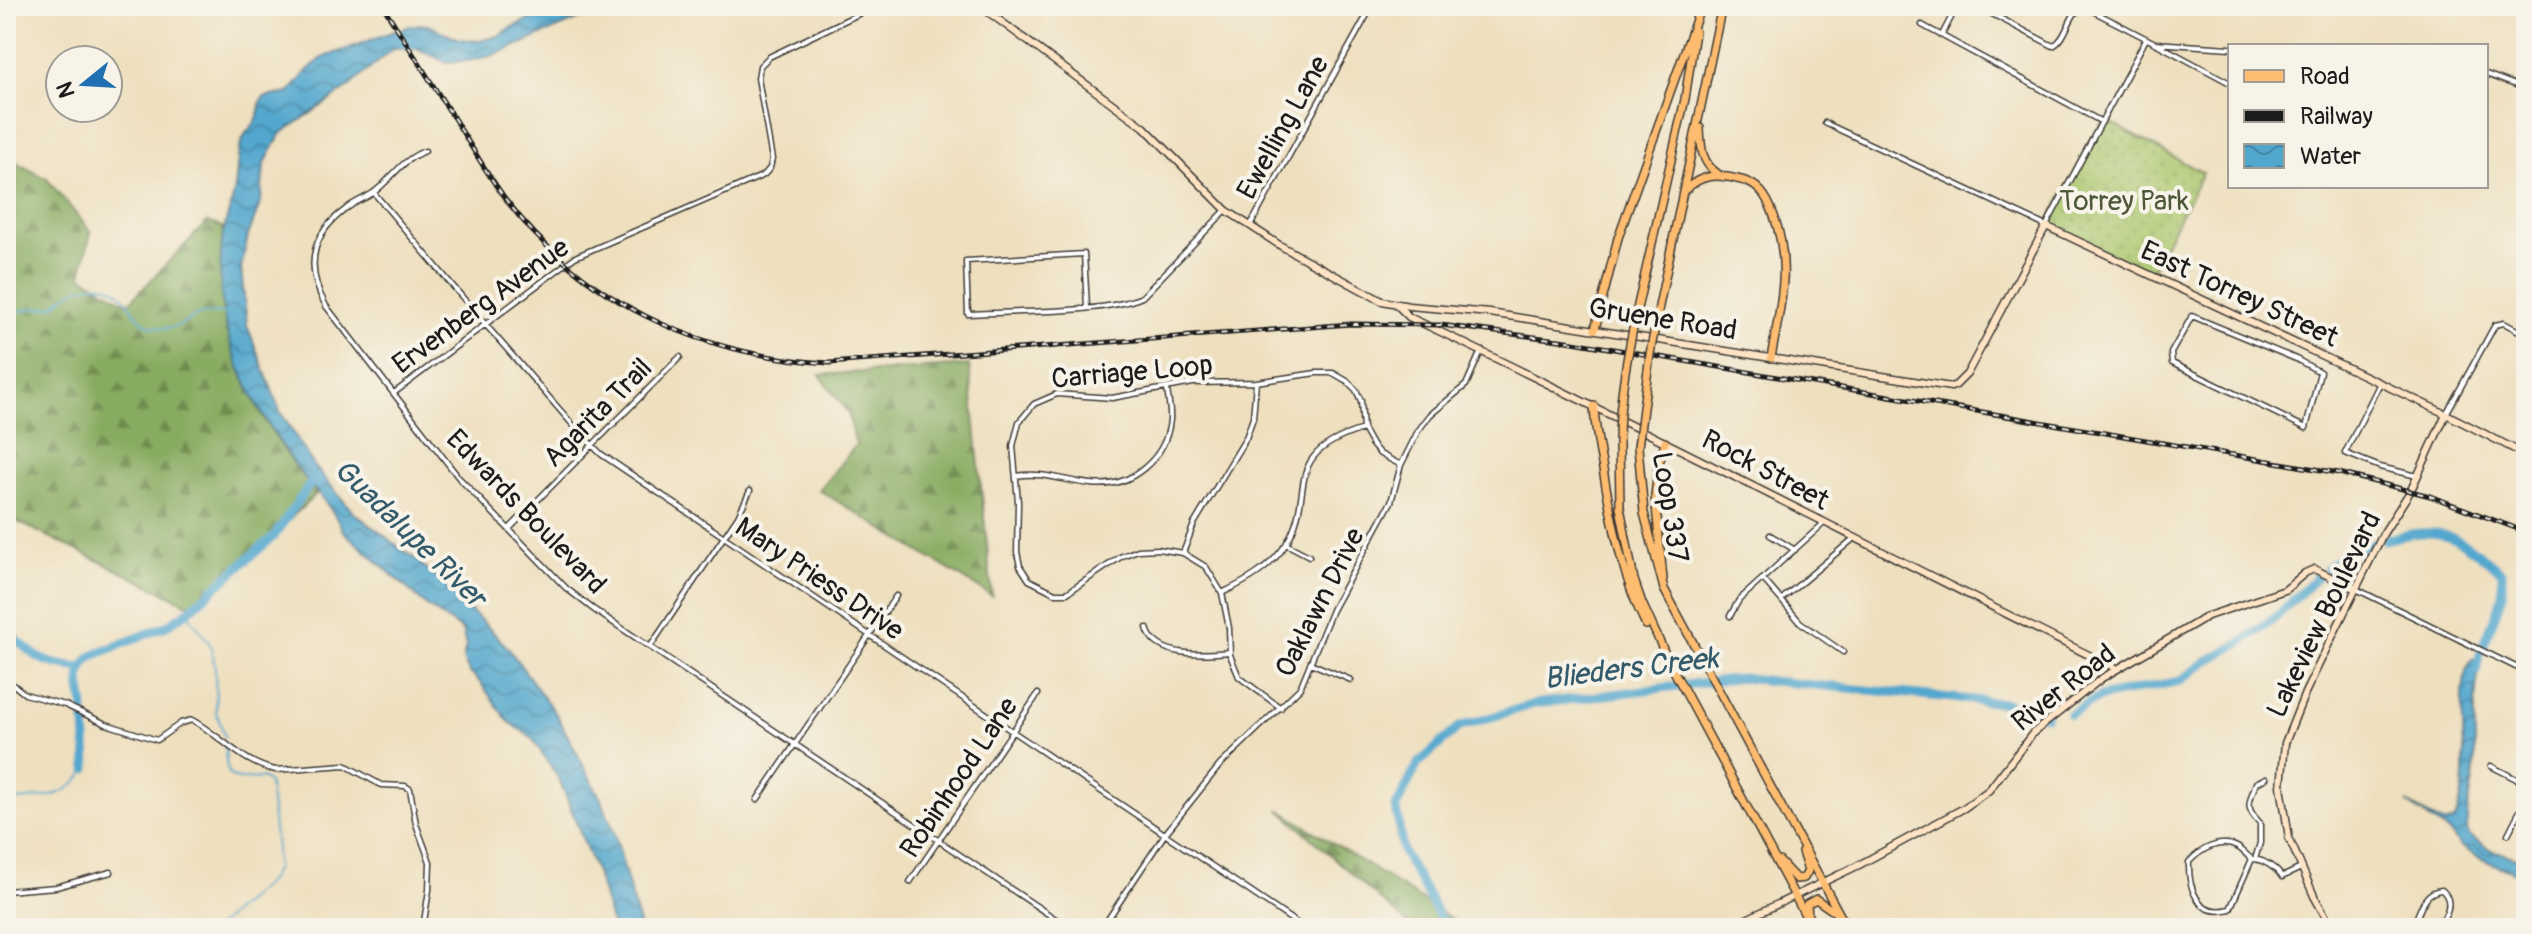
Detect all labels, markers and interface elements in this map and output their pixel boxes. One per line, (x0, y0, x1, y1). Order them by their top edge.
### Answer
north arrow (44, 44, 124, 124)
legend (2228, 44, 2488, 188)
street label: Ewelling Lane (1229, 50, 1337, 206)
text: Road (2300, 62, 2350, 91)
text: N (50, 78, 82, 101)
text: Railway (2300, 102, 2373, 131)
text: Water (2300, 142, 2361, 171)
park label: Torrey Park (2059, 184, 2189, 219)
street label: Ervenberg Avenue (386, 230, 576, 382)
street label: East Torrey Street (2135, 233, 2344, 356)
street label: Gruene Road (1586, 290, 1739, 348)
street label: Carriage Loop (1050, 348, 1214, 397)
street label: Agarita Trail (536, 351, 660, 475)
street label: Edwards Boulevard (438, 422, 614, 602)
street label: Rock Street (1696, 422, 1836, 519)
street label: Loop 337 (1644, 449, 1696, 565)
water label: Guadalupe River (326, 451, 496, 618)
street label: Lakeview Boulevard (2259, 506, 2389, 723)
street label: Mary Priess Drive (728, 510, 910, 649)
street label: Oaklawn Drive (1268, 522, 1373, 683)
street label: River Road (2005, 637, 2123, 740)
water label: Blieders Creek (1542, 639, 1723, 698)
street label: Robinhood Lane (893, 691, 1026, 865)

